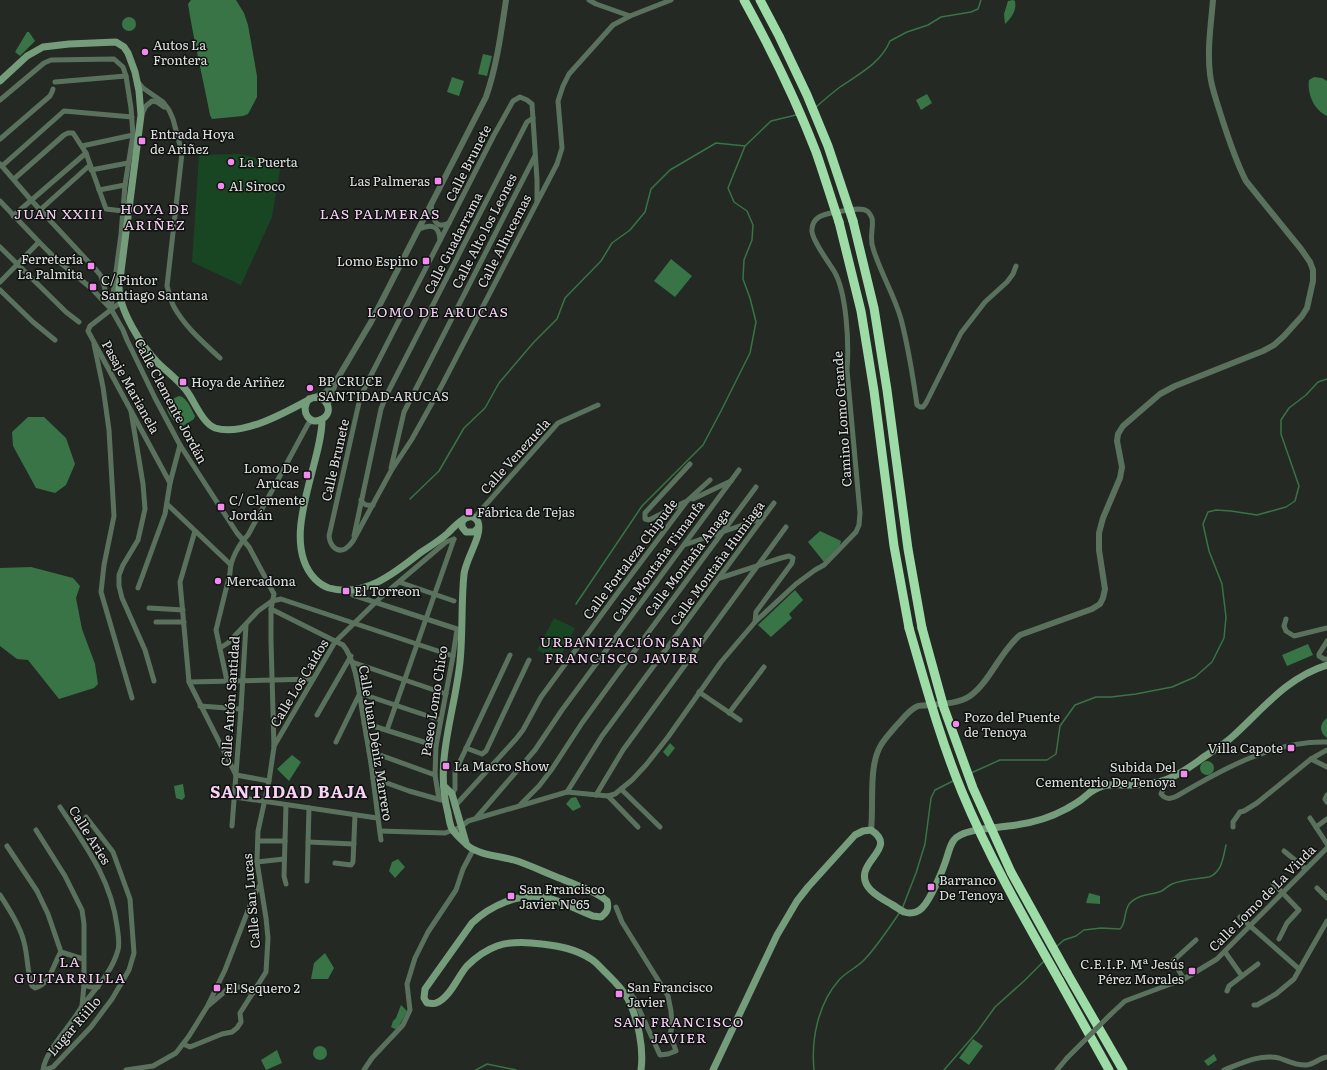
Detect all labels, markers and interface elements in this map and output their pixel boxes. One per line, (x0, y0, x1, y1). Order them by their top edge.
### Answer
place label: Autos La Frontera (153, 35, 207, 69)
marker: Autos La Frontera (140, 47, 150, 57)
street label: Calle Brunete (440, 121, 495, 204)
place label: Entrada Hoya de Ariñez (150, 124, 235, 158)
marker: Entrada Hoya de Ariñez (137, 136, 147, 146)
place label: La Puerta (239, 152, 298, 171)
marker: La Puerta (226, 157, 236, 167)
street label: Calle Alto los Leones (446, 170, 521, 292)
place label: Las Palmeras (349, 171, 430, 190)
place label: Al Siroco (229, 176, 286, 195)
marker: Las Palmeras (433, 176, 443, 186)
marker: Al Siroco (216, 181, 226, 191)
street label: Calle Guadarrama (419, 188, 487, 297)
street label: Calle Alhucemas (472, 191, 535, 291)
district label: HOYA DE ARIÑEZ (120, 198, 190, 234)
district label: JUAN XXIII (14, 203, 104, 223)
district label: LAS PALMERAS (320, 203, 440, 223)
place label: Ferretería La Palmita (17, 249, 83, 283)
place label: Lomo Espino (337, 251, 418, 270)
marker: Lomo Espino (421, 256, 431, 266)
marker: Ferretería La Palmita (86, 261, 96, 271)
place label: C/ Pintor Santiago Santana (101, 270, 208, 304)
marker: C/ Pintor Santiago Santana (88, 282, 98, 292)
district label: LOMO DE ARUCAS (367, 301, 509, 321)
street label: Calle Clemente Jordán (130, 335, 213, 467)
street label: Pasaje Marianela (98, 337, 165, 437)
street label: Camino Lomo Grande (827, 350, 856, 488)
place label: BP CRUCE SANTIDAD-ARUCAS (318, 371, 449, 405)
place label: Hoya de Ariñez (191, 372, 285, 391)
marker: Hoya de Ariñez (178, 377, 188, 387)
marker: BP CRUCE SANTIDAD-ARUCAS (305, 383, 315, 393)
street label: Calle Venezuela (475, 413, 554, 498)
street label: Calle Brunete (316, 417, 353, 503)
place label: Lomo De Arucas (244, 458, 299, 492)
marker: Lomo De Arucas (302, 470, 312, 480)
place label: C/ Clemente Jordán (229, 490, 306, 524)
street label: Calle Fortaleza Chipude (578, 494, 681, 623)
street label: Calle Montaña Timanfa (607, 496, 708, 626)
street label: Calle Montaña Humiaga (665, 497, 768, 629)
marker: C/ Clemente Jordán (216, 502, 226, 512)
place label: Fábrica de Tejas (477, 502, 575, 521)
street label: Calle Montaña Anaga (639, 503, 734, 620)
marker: Fábrica de Tejas (464, 507, 474, 517)
place label: Mercadona (226, 571, 296, 590)
marker: Mercadona (213, 576, 223, 586)
place label: El Torreon (354, 581, 421, 600)
marker: El Torreon (341, 586, 351, 596)
district label: URBANIZACIÓN SAN FRANCISCO JAVIER (540, 631, 704, 667)
street label: Calle Antón Santidad (215, 635, 244, 767)
street label: Calle Los Caídos (265, 635, 332, 730)
street label: Paseo Lomo Chico (415, 644, 452, 758)
street label: Calle Juan Déniz Marrero (355, 664, 398, 823)
place label: Pozo del Puente de Tenoya (964, 707, 1060, 741)
marker: Pozo del Puente de Tenoya (951, 719, 961, 729)
place label: Villa Capote (1208, 738, 1283, 757)
marker: Villa Capote (1286, 743, 1296, 753)
place label: La Macro Show (454, 756, 550, 775)
place label: Subida Del Cementerio De Tenoya (1036, 757, 1177, 791)
marker: La Macro Show (441, 761, 451, 771)
marker: Subida Del Cementerio De Tenoya (1179, 769, 1189, 779)
district label: SANTIDAD BAJA (210, 778, 368, 803)
street label: Calle Aries (65, 802, 116, 868)
street label: Calle Lomo de La Viuda (1204, 840, 1319, 955)
street label: Calle San Lucas (237, 853, 264, 949)
place label: Barranco De Tenoya (939, 870, 1004, 904)
place label: San Francisco Javier Nº65 (519, 879, 605, 913)
marker: Barranco De Tenoya (926, 882, 936, 892)
marker: San Francisco Javier Nº65 (506, 891, 516, 901)
district label: LA GUITARRILLA (14, 951, 126, 987)
place label: C.E.I.P. Mª Jesús Pérez Morales (1080, 954, 1184, 988)
marker: C.E.I.P. Mª Jesús Pérez Morales (1187, 966, 1197, 976)
place label: San Francisco Javier (627, 977, 713, 1011)
place label: El Sequero 2 (225, 978, 300, 997)
marker: El Sequero 2 (212, 983, 222, 993)
marker: San Francisco Javier (614, 989, 624, 999)
street label: Lugar Riillo (42, 991, 105, 1060)
district label: SAN FRANCISCO JAVIER (614, 1011, 744, 1047)

